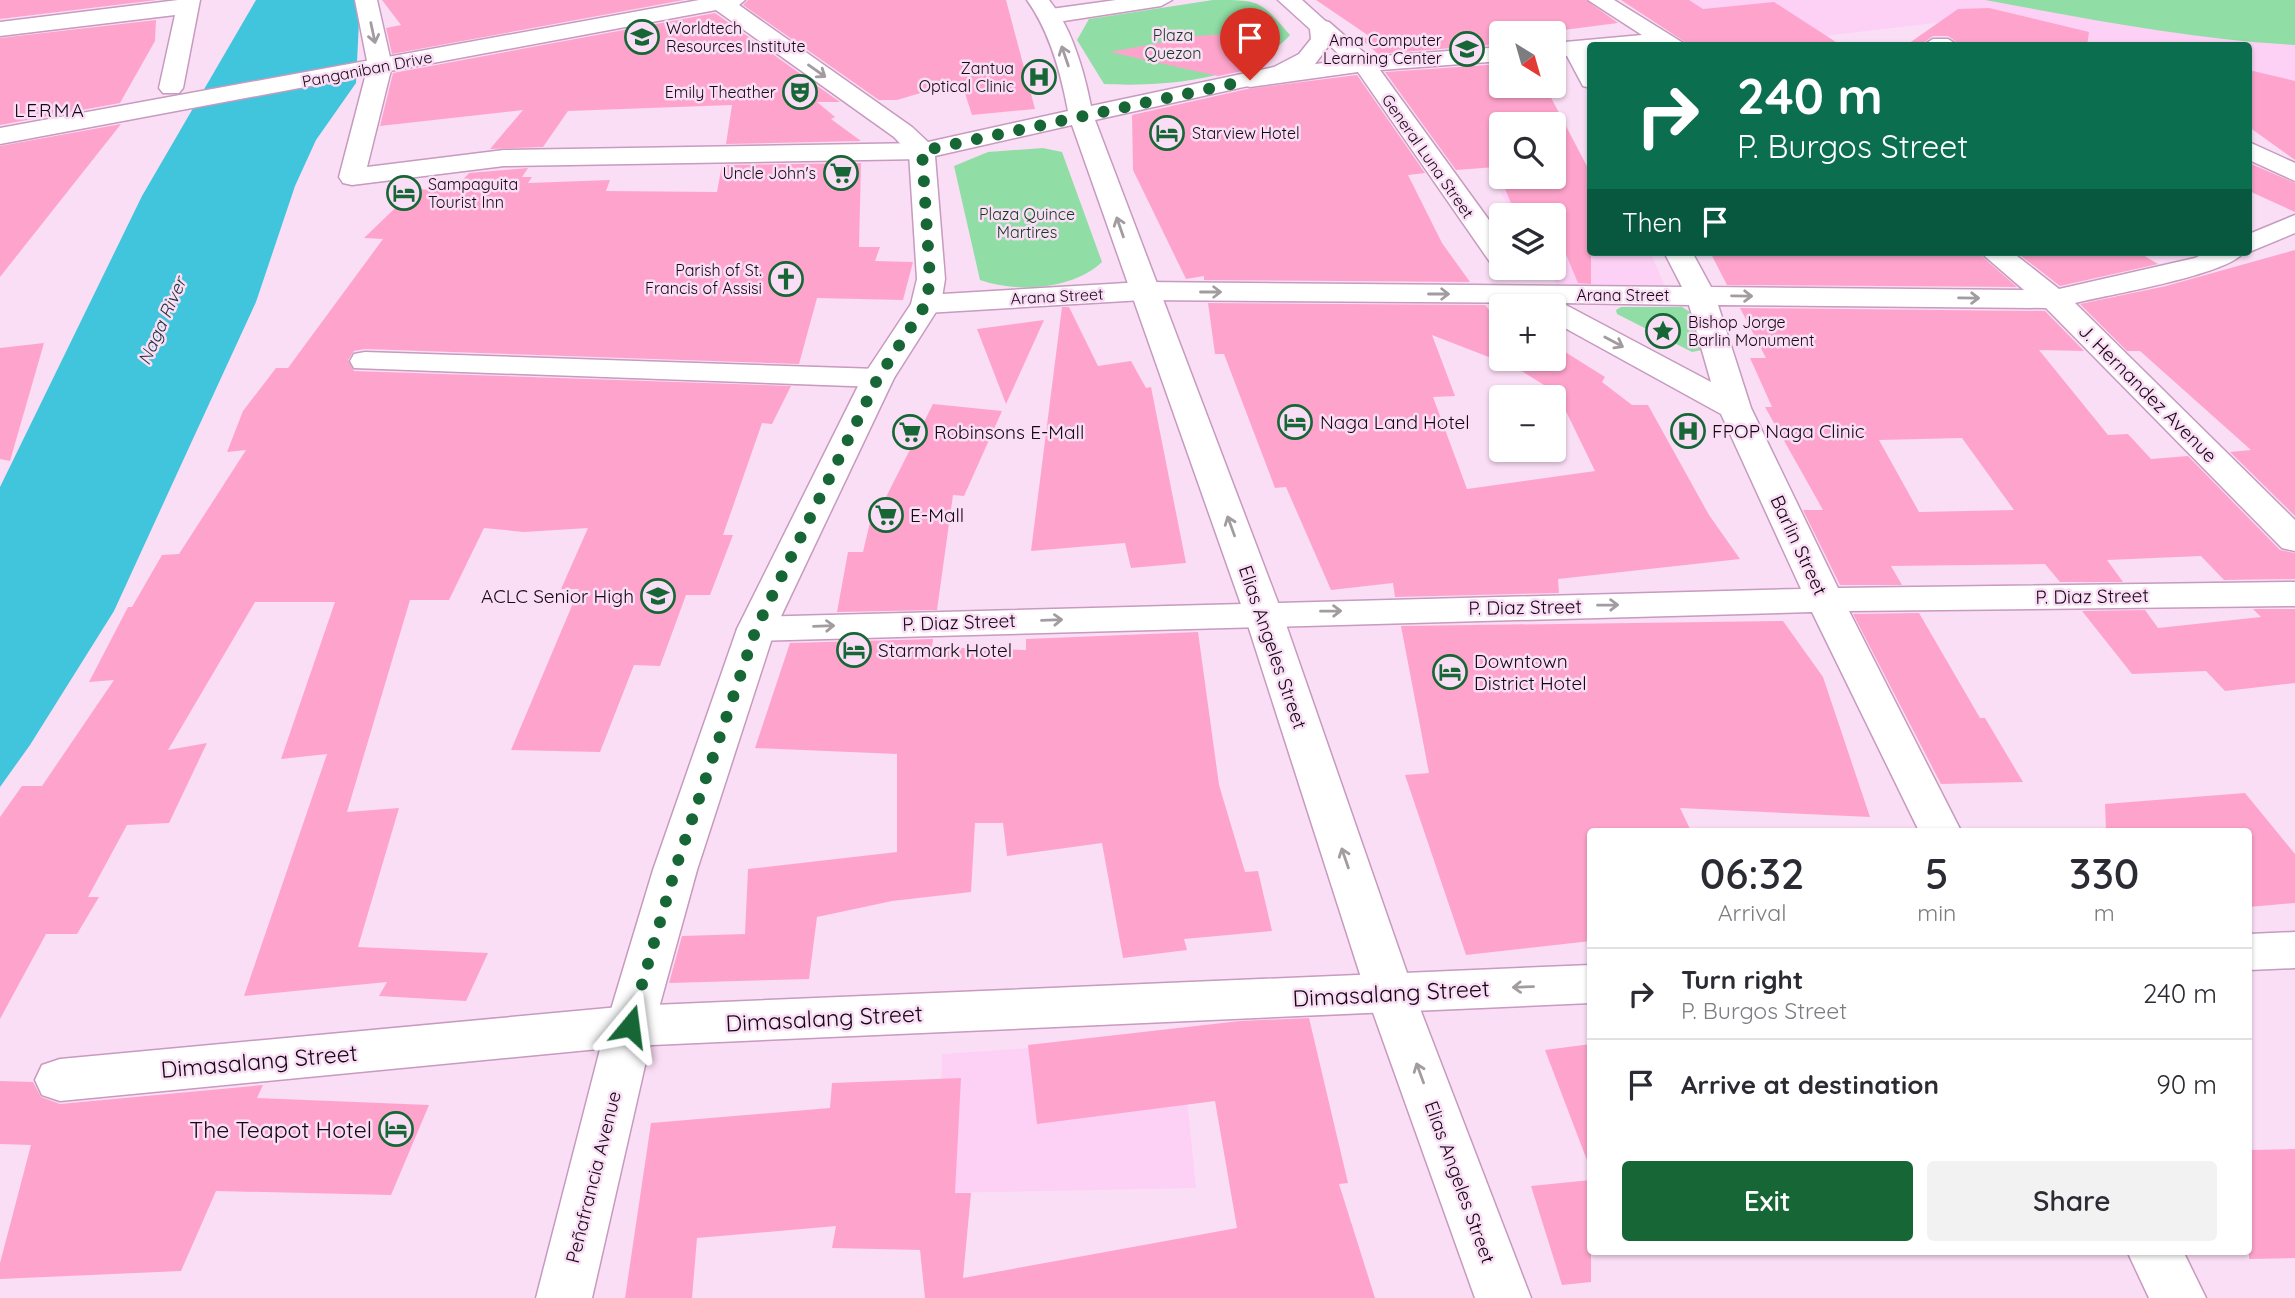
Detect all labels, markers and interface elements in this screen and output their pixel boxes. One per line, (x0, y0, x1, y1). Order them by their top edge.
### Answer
pin (1220, 8, 1280, 80)
school or university icon: Worldtech Resources Institute (623, 18, 661, 56)
place label: Worldtech Resources Institute (666, 18, 805, 56)
icon: arrive (1231, 19, 1269, 57)
one-way arrow (367, 21, 381, 44)
north arrow (1489, 21, 1566, 98)
map controls (1489, 21, 1566, 462)
park label: Plaza Quezon (1145, 25, 1201, 63)
place label: Ama Computer Learning Center (1323, 30, 1442, 68)
school or university icon: Ama Computer Learning Center (1448, 30, 1486, 68)
one-way arrow (1058, 45, 1070, 67)
street label: Panganiban Drive (300, 47, 434, 91)
place label: Zantua Optical Clinic (919, 58, 1014, 96)
hospital icon: Zantua Optical Clinic (1020, 58, 1058, 96)
one-way arrow (807, 63, 825, 78)
text: 240 m (1737, 65, 1883, 126)
icon: right (1622, 70, 1713, 161)
theatre icon: Emily Theather (781, 73, 819, 111)
place label: Emily Theather (665, 82, 776, 102)
street label: General Luna Street (1378, 90, 1478, 222)
district label: LERMA (14, 98, 86, 122)
button: search (1489, 112, 1566, 189)
hotel icon: Starview Hotel (1148, 114, 1186, 152)
place label: Starview Hotel (1192, 123, 1300, 143)
text: P. Burgos Street (1737, 126, 1968, 166)
supermarket icon: Uncle John's (822, 154, 860, 192)
place label: Uncle John's (722, 163, 816, 183)
hotel icon: Sampaguita Tourist Inn (385, 174, 423, 212)
place label: Sampaguita Tourist Inn (428, 174, 518, 212)
button: layers (1489, 203, 1566, 280)
icon: arrive (1696, 203, 1734, 241)
park label: Plaza Quince Martires (979, 204, 1075, 242)
text: Then (1622, 206, 1682, 239)
one-way arrow (1113, 216, 1125, 238)
place label: Parish of St. Francis of Assisi (645, 260, 762, 298)
church icon: Parish of St. Francis of Assisi (767, 260, 805, 298)
water label: Naga River (132, 272, 192, 368)
street label: Arana Street (1010, 284, 1104, 308)
one-way arrow (1199, 285, 1222, 299)
street label: Arana Street (1576, 285, 1670, 305)
one-way arrow (1427, 287, 1450, 301)
one-way arrow (1730, 289, 1753, 303)
one-way arrow (1957, 291, 1980, 305)
button: + (1489, 294, 1566, 371)
place icon: Bishop Jorge Barlin Monument (1644, 312, 1682, 350)
place label: Bishop Jorge Barlin Monument (1688, 312, 1815, 350)
street label: J. Hernandez Avenue (2074, 319, 2222, 467)
one-way arrow (1603, 336, 1624, 349)
button: − (1489, 385, 1566, 462)
hotel icon: Naga Land Hotel (1276, 403, 1314, 441)
place label: Naga Land Hotel (1320, 410, 1470, 434)
hospital icon: FPOP Naga Clinic (1669, 412, 1707, 450)
supermarket icon: Robinsons E-Mall (891, 413, 929, 451)
place label: FPOP Naga Clinic (1712, 419, 1865, 443)
place label: Robinsons E-Mall (934, 420, 1084, 444)
street label: Barlin Street (1765, 491, 1833, 599)
supermarket icon: E-Mall (867, 496, 905, 534)
place label: E-Mall (910, 503, 964, 527)
one-way arrow (1223, 516, 1236, 538)
street label: Elias Angeles Street (1234, 562, 1312, 732)
school or university icon: ACLC Senior High (639, 577, 677, 615)
street label: P. Diaz Street (2035, 583, 2149, 609)
place label: ACLC Senior High (481, 584, 634, 608)
street label: P. Diaz Street (1468, 594, 1582, 620)
one-way arrow (1596, 598, 1619, 612)
one-way arrow (1319, 605, 1342, 618)
street label: P. Diaz Street (902, 608, 1016, 636)
one-way arrow (1040, 613, 1063, 626)
one-way arrow (812, 620, 835, 633)
hotel icon: Starmark Hotel (835, 631, 873, 669)
place label: Starmark Hotel (878, 638, 1012, 662)
place label: Downtown District Hotel (1474, 649, 1587, 695)
hotel icon: Downtown District Hotel (1431, 653, 1469, 691)
text: 06:32 (1700, 847, 1805, 900)
text: 5 (1925, 847, 1949, 900)
text: 330 (2069, 847, 2139, 900)
one-way arrow (1338, 848, 1350, 870)
text: Arrival (1718, 898, 1787, 927)
text: min (1917, 898, 1956, 927)
text: m (2094, 898, 2115, 927)
text: Turn right (1681, 963, 1803, 996)
street label: Dimasalang Street (1292, 973, 1490, 1013)
icon: right (1622, 975, 1660, 1013)
text: 240 m (2143, 977, 2217, 1010)
one-way arrow (1511, 980, 1534, 993)
position arrow (593, 989, 667, 1063)
text: P. Burgos Street (1681, 996, 1847, 1025)
street label: Dimasalang Street (725, 998, 923, 1038)
street label: Dimasalang Street (159, 1038, 359, 1084)
one-way arrow (1413, 1063, 1425, 1085)
icon: arrive (1622, 1066, 1660, 1104)
text: Arrive at destination (1681, 1068, 1939, 1101)
text: 90 m (2156, 1068, 2217, 1101)
street label: Peñafrancia Avenue (560, 1089, 626, 1265)
street label: Elias Angeles Street (1419, 1097, 1501, 1267)
hotel icon: The Teapot Hotel (377, 1110, 415, 1148)
place label: The Teapot Hotel (189, 1115, 372, 1144)
button: Exit (1622, 1161, 1913, 1241)
button: Share (1927, 1161, 2217, 1241)

